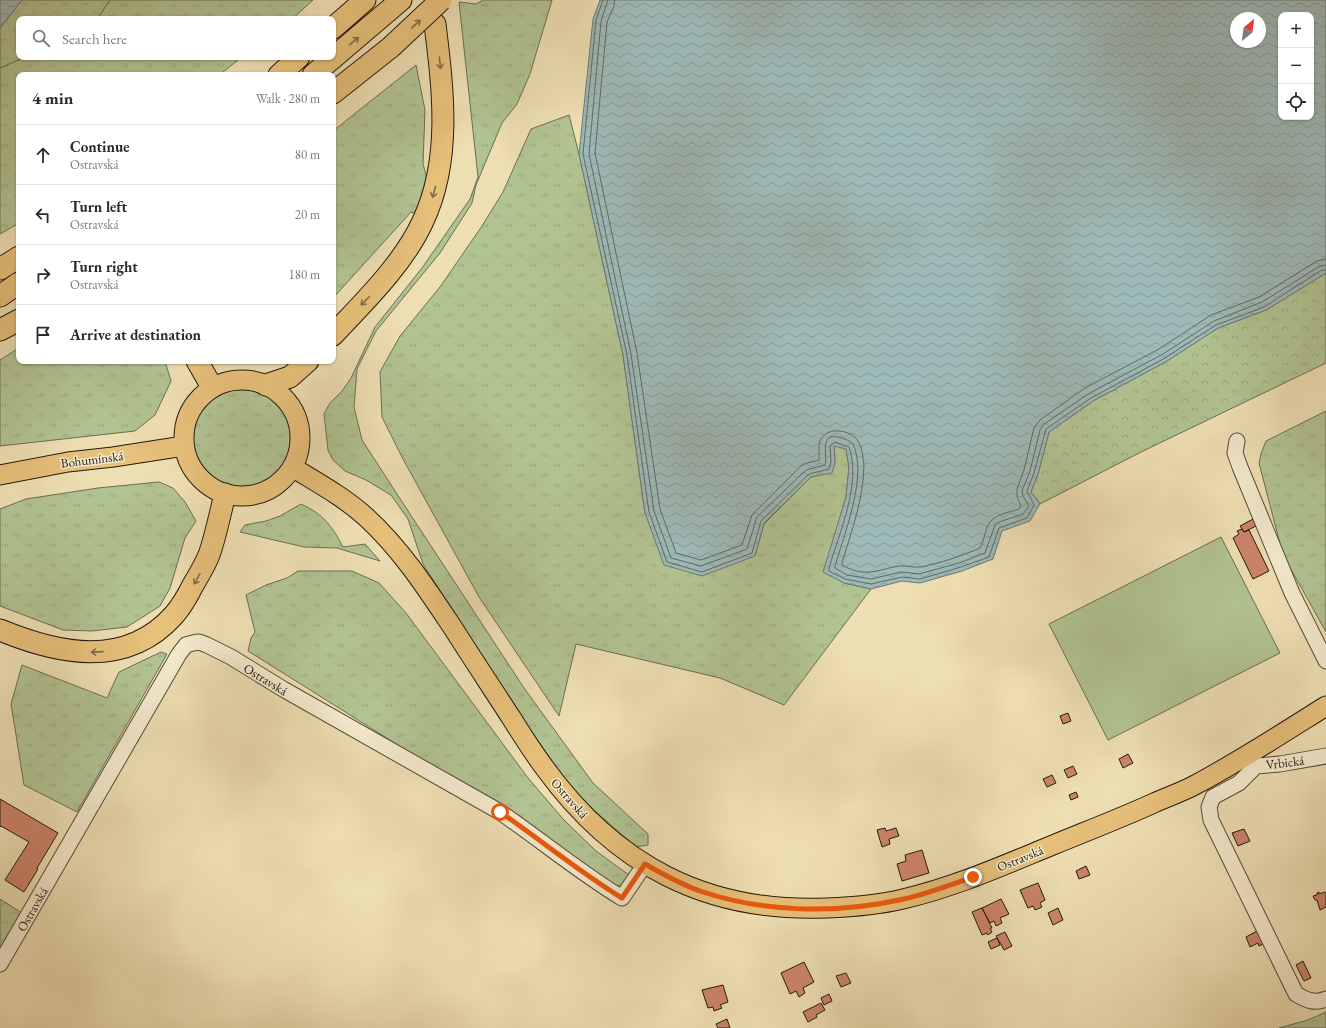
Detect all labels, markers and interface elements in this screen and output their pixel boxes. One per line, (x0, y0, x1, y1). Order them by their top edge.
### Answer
north arrow (1230, 12, 1266, 48)
map controls (1278, 12, 1314, 120)
button: + (1278, 12, 1314, 48)
search box (16, 16, 336, 60)
one-way arrow (411, 19, 421, 29)
icon: search (30, 27, 52, 49)
text: Search here (62, 29, 127, 48)
one-way arrow (348, 36, 359, 45)
button: − (1278, 48, 1314, 84)
one-way arrow (436, 56, 444, 69)
button: locate (1278, 84, 1314, 120)
text: 4 min (32, 87, 73, 109)
text: Walk · 280 m (256, 90, 320, 107)
text: Continue (70, 137, 130, 156)
icon: ahead (32, 144, 54, 166)
text: 80 m (295, 146, 320, 163)
text: Ostravská (70, 156, 119, 173)
one-way arrow (430, 185, 438, 198)
text: Turn left (70, 197, 127, 216)
icon: left (32, 204, 54, 226)
text: 20 m (295, 206, 320, 223)
text: Ostravská (70, 216, 119, 233)
text: Turn right (70, 257, 138, 276)
icon: right (32, 264, 54, 286)
text: 180 m (289, 266, 320, 283)
text: Ostravská (70, 276, 119, 293)
one-way arrow (361, 296, 370, 306)
icon: arrive (32, 324, 54, 346)
text: Arrive at destination (70, 325, 201, 344)
street label: Bohumínská (60, 447, 125, 472)
one-way arrow (192, 573, 200, 585)
one-way arrow (91, 648, 104, 655)
street label: Ostravská (241, 660, 292, 700)
street label: Vrbická (1265, 752, 1306, 773)
street label: Ostravská (547, 774, 593, 823)
route start (491, 803, 509, 821)
street label: Ostravská (994, 841, 1047, 875)
route end (964, 868, 982, 886)
street label: Ostravská (13, 883, 52, 935)

